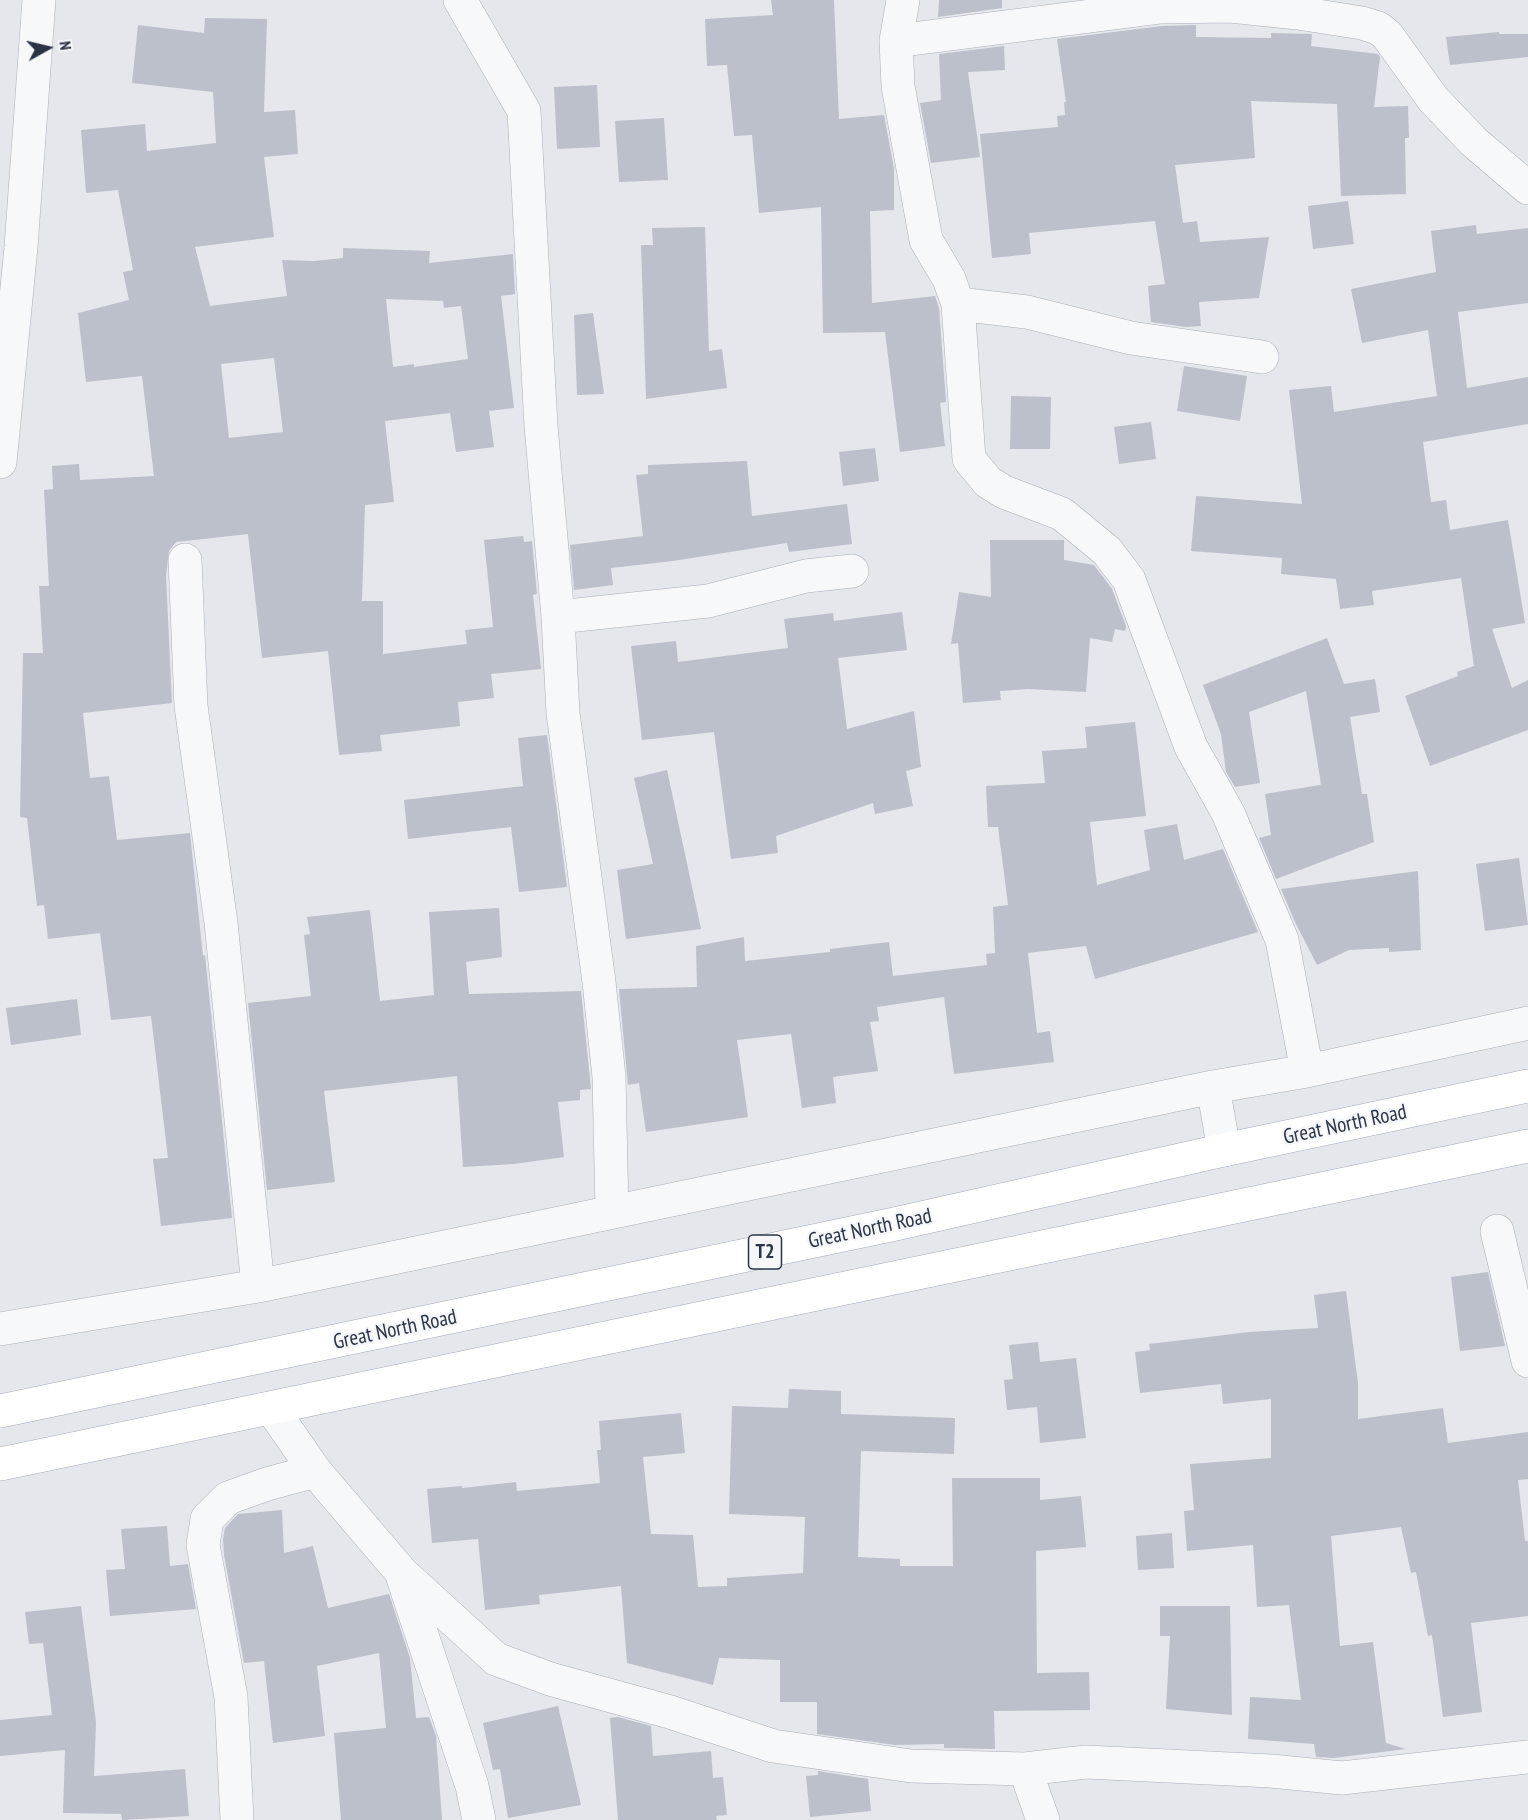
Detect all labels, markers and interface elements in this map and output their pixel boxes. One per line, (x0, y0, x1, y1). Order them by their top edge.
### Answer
north arrow (18, 18, 78, 78)
text: N (55, 40, 76, 51)
street label: Great North Road (1281, 1100, 1409, 1150)
street label: Great North Road (806, 1204, 934, 1254)
road number: T2 (748, 1235, 782, 1269)
street label: Great North Road (331, 1305, 459, 1355)

